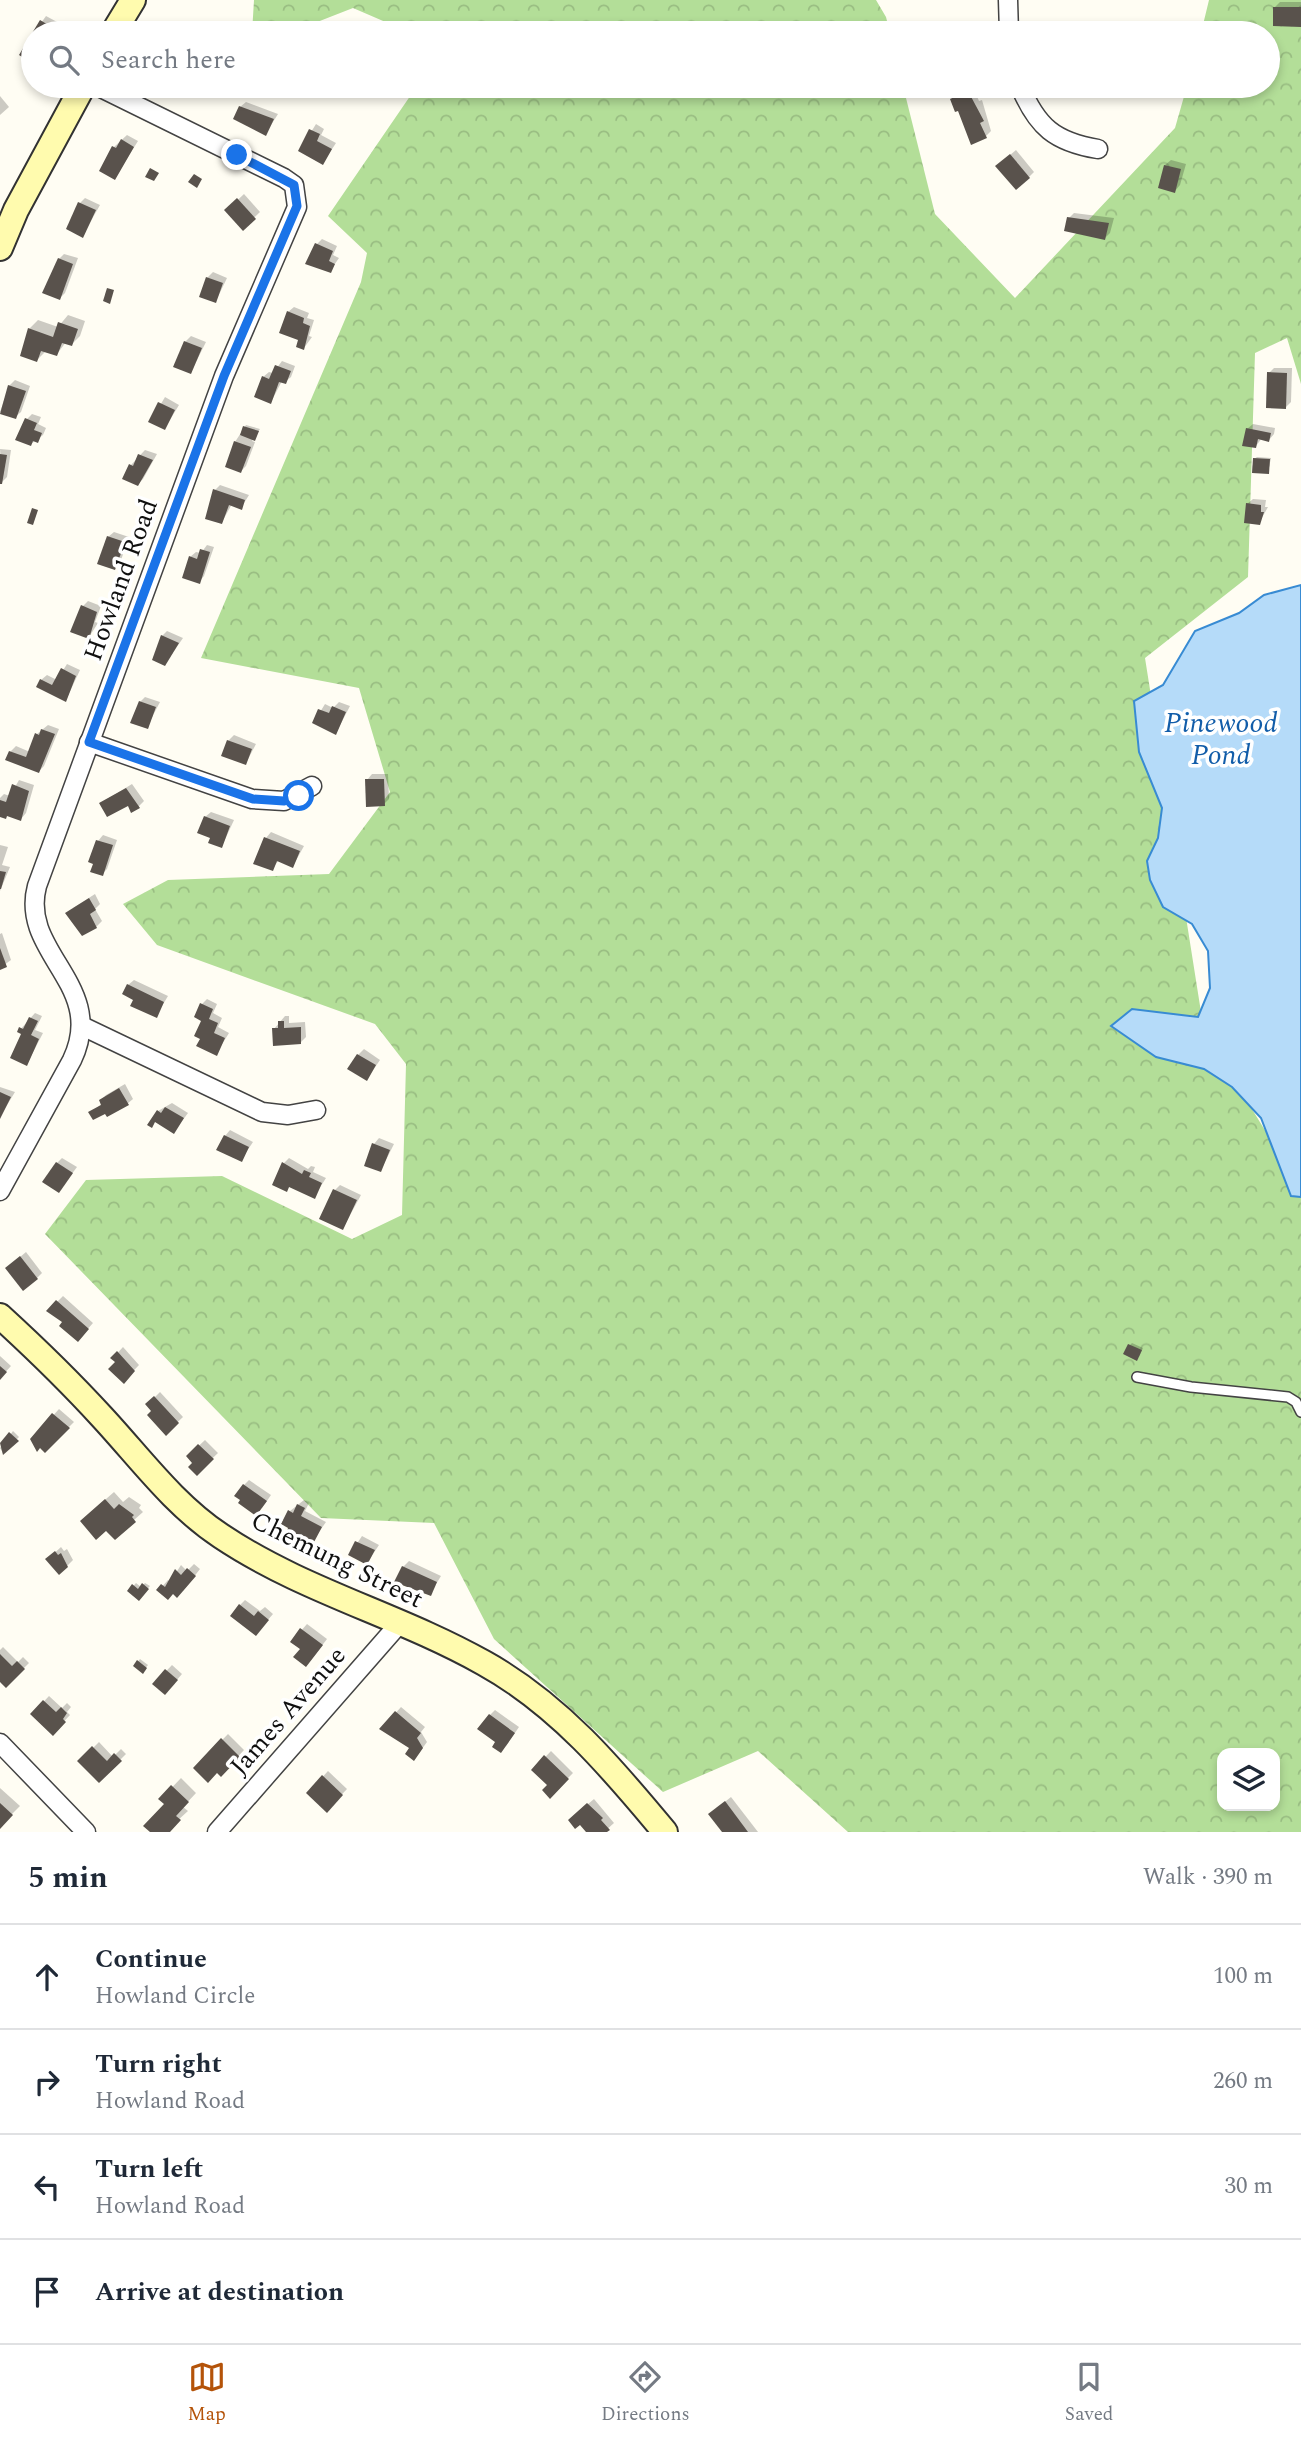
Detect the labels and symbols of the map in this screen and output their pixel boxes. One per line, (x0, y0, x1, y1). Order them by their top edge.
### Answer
route end (221, 139, 252, 170)
street label: Howland Road (73, 493, 169, 667)
water label: Pinewood Pond (1164, 702, 1278, 777)
route start (283, 780, 314, 811)
street label: Chemung Street (244, 1501, 430, 1619)
street label: James Avenue (220, 1637, 356, 1785)

